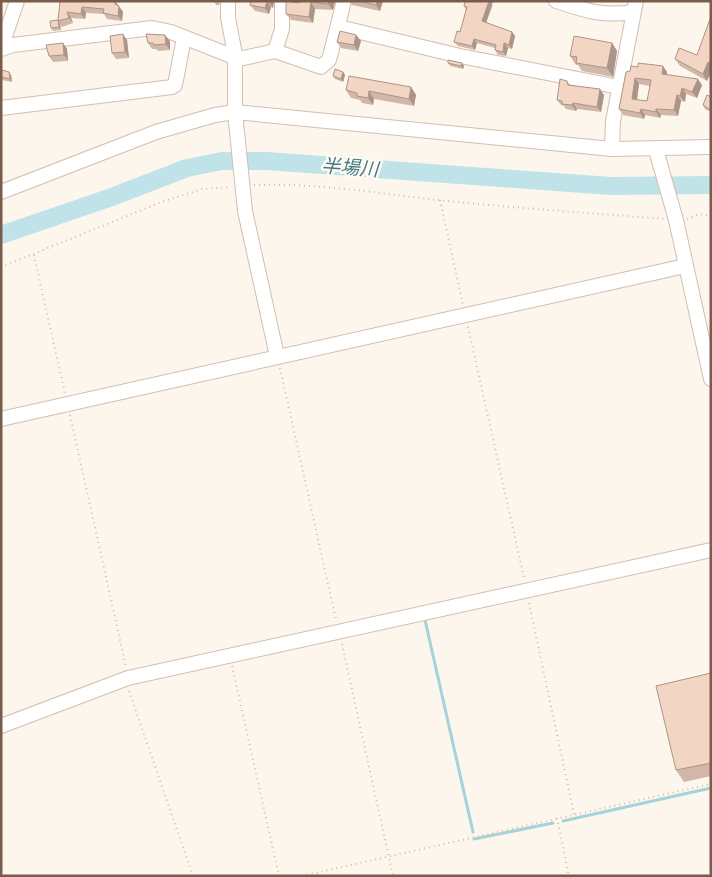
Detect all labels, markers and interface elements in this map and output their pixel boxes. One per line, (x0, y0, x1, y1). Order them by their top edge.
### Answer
water label: 半場川 (321, 152, 381, 182)

